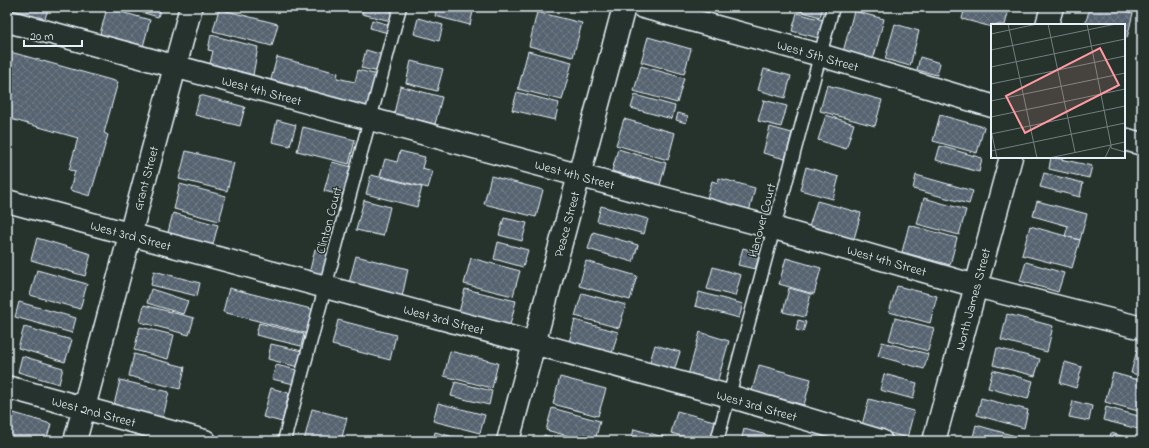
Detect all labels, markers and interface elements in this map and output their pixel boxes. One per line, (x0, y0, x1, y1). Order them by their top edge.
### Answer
scale bar (24, 22, 82, 48)
inset map (991, 24, 1125, 158)
text: 20 m (30, 28, 53, 46)
street label: West 5th Street (775, 36, 861, 77)
street label: West 4th Street (220, 72, 304, 111)
street label: Grant Street (129, 143, 164, 213)
street label: West 4th Street (533, 156, 617, 195)
street label: Hanover Court (743, 181, 782, 260)
street label: Clinton Court (311, 184, 348, 256)
street label: Peace Street (550, 189, 585, 259)
street label: West 3rd Street (88, 217, 174, 257)
street label: West 4th Street (845, 241, 929, 282)
street label: North James Street (951, 245, 996, 353)
street label: West 3rd Street (401, 301, 487, 341)
street label: West 3rd Street (714, 386, 800, 427)
street label: West 2nd Street (49, 392, 138, 433)

